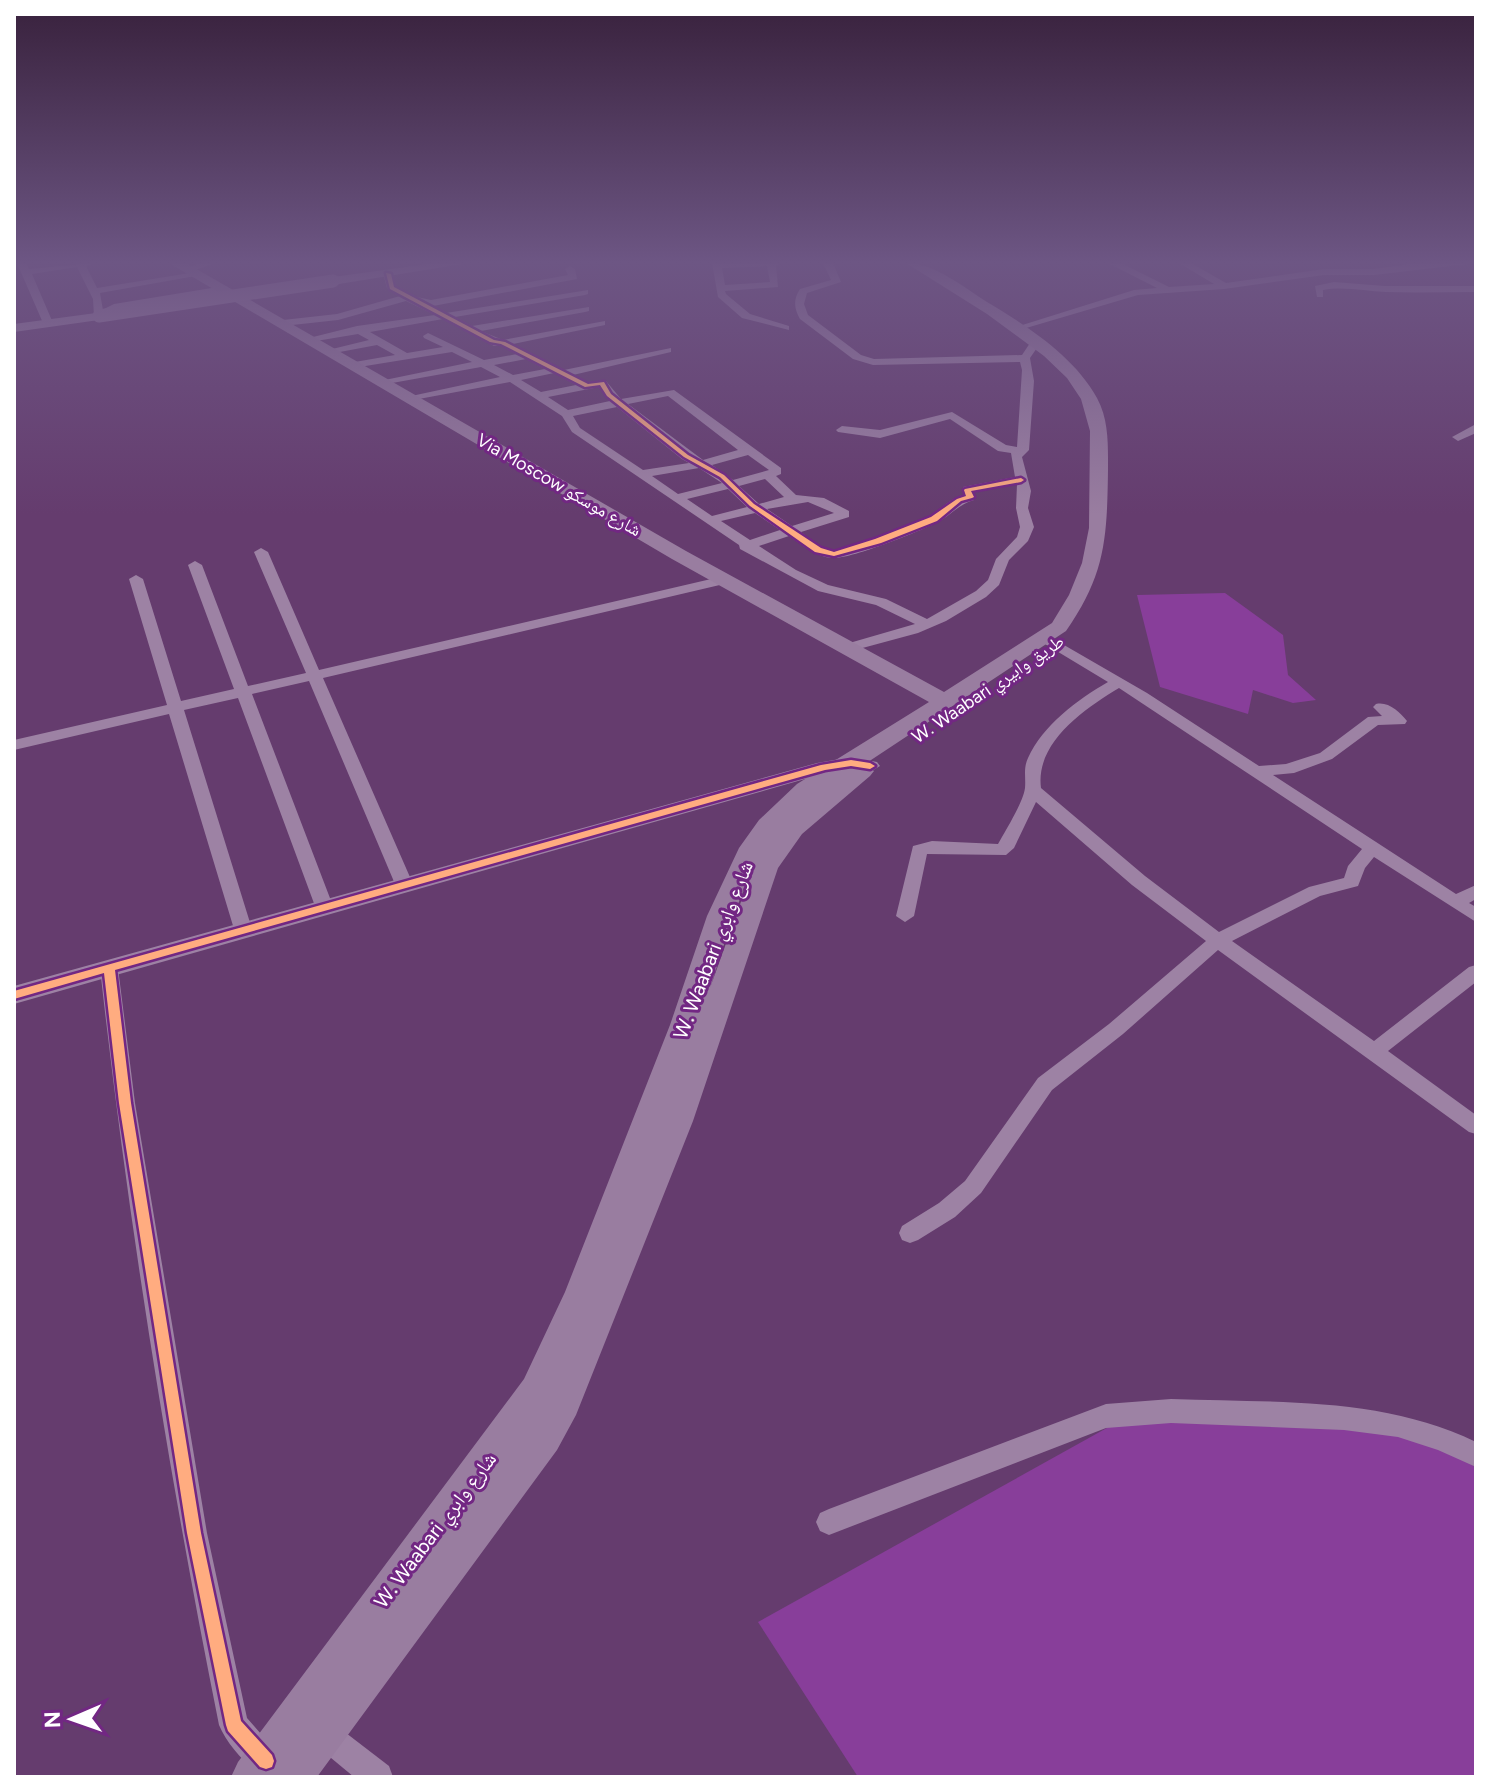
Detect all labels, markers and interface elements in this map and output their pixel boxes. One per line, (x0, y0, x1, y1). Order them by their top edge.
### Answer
street label: Via Moscow شارع موسكو (473, 429, 645, 541)
street label: W. Waabari طريق وابيري (908, 630, 1070, 751)
street label: W. Waabari شارع وابري (668, 858, 762, 1044)
street label: W. Waabari شارع وابري (369, 1448, 505, 1615)
north arrow (32, 1679, 112, 1759)
text: N (39, 1711, 66, 1729)

